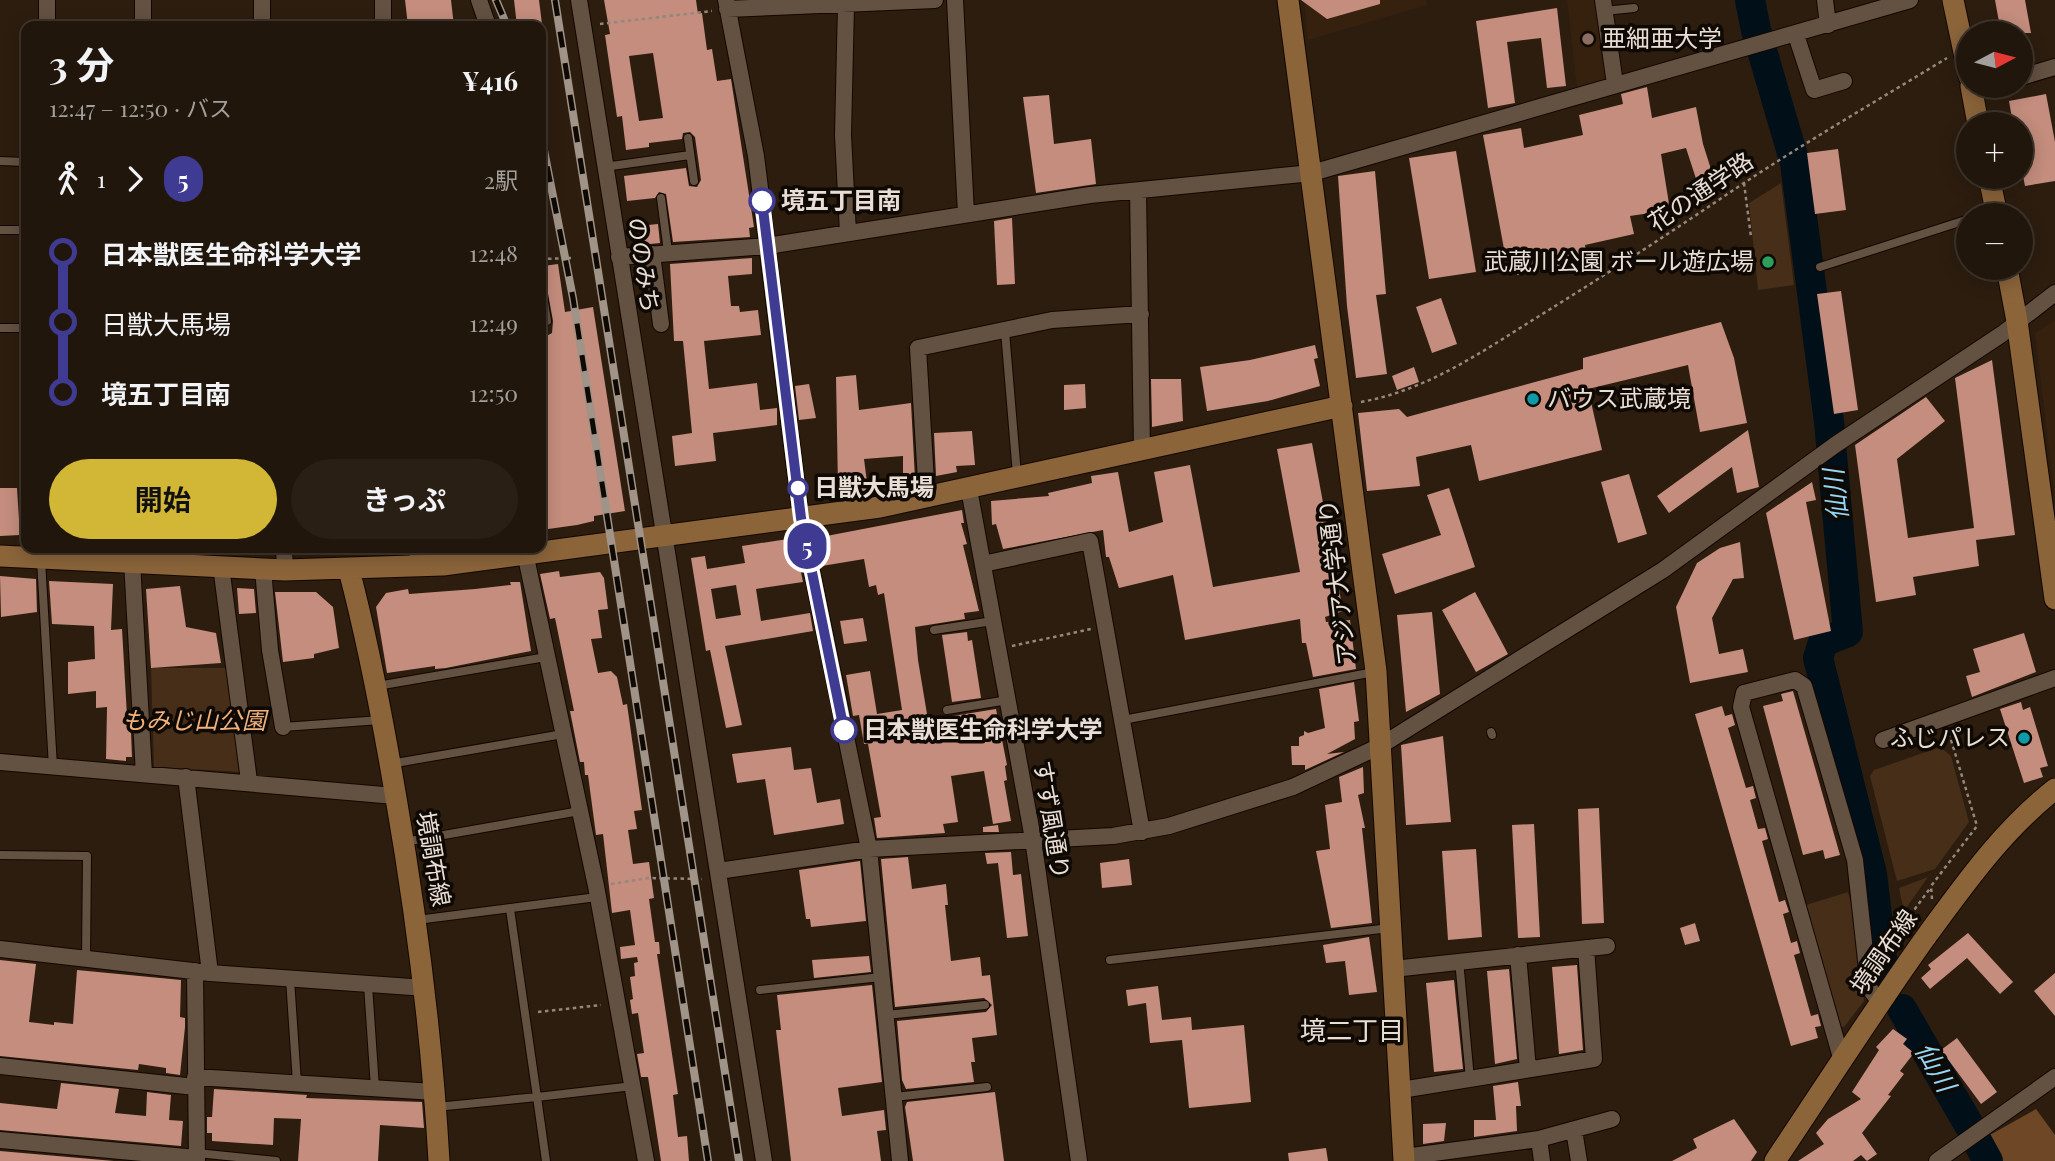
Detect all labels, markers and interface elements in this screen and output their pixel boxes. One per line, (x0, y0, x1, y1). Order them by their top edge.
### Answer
place label: 亜細亜大学 (1602, 21, 1722, 53)
north arrow (1956, 21, 2034, 98)
map controls (1956, 21, 2033, 280)
marker: 亜細亜大学 (1580, 31, 1596, 47)
text: 3 分 (49, 38, 114, 89)
text: ¥416 (462, 63, 518, 98)
text: 12:47 – 12:50 · バス (49, 92, 232, 123)
button: + (1956, 112, 2033, 189)
street label: 花の通学路 (1641, 144, 1759, 237)
icon: walk (49, 160, 87, 198)
icon: forward (116, 160, 154, 198)
text: 1 (97, 163, 106, 194)
text: 5 (178, 163, 189, 195)
text: 2駅 (484, 164, 518, 195)
place label: 境五丁目南 (781, 183, 901, 215)
marker: 境五丁目南 (749, 188, 775, 214)
button: − (1956, 203, 2033, 280)
street label: ののみち (622, 215, 668, 315)
text: 日本獣医生命科学大学 (101, 236, 361, 271)
text: 12:48 (469, 237, 518, 268)
place label: 武蔵川公園 ボール遊広場 (1484, 244, 1754, 276)
marker: 武蔵川公園 ボール遊広場 (1760, 254, 1776, 270)
text: 日獣大馬場 (101, 306, 231, 341)
text: 12:49 (469, 307, 518, 338)
text: 境五丁目南 (101, 376, 231, 411)
text: 12:50 (469, 377, 518, 408)
place label: バウス武蔵境 (1547, 381, 1691, 413)
marker: バウス武蔵境 (1525, 391, 1541, 407)
button: 開始 (49, 459, 277, 539)
button: きっぷ (291, 459, 518, 539)
water label: 仙川 (1814, 464, 1855, 523)
place label: 日獣大馬場 (814, 470, 934, 502)
marker: 日獣大馬場 (788, 478, 808, 498)
street label: アジア大学通り (1310, 497, 1362, 667)
line badge: 5 (784, 523, 830, 569)
text: 5 (801, 530, 813, 562)
park label: もみじ山公園 (122, 703, 269, 735)
place label: 日本獣医生命科学大学 (863, 712, 1103, 744)
marker: 日本獣医生命科学大学 (831, 717, 857, 743)
place label: ふじパレス (1890, 720, 2010, 752)
marker: ふじパレス (2016, 730, 2032, 746)
street label: すず風通り (1028, 758, 1078, 881)
street label: 境調布線 (411, 809, 459, 909)
street label: 境調布線 (1842, 902, 1923, 999)
district label: 境二丁目 (1300, 1012, 1404, 1047)
water label: 仙川 (1908, 1035, 1966, 1100)

